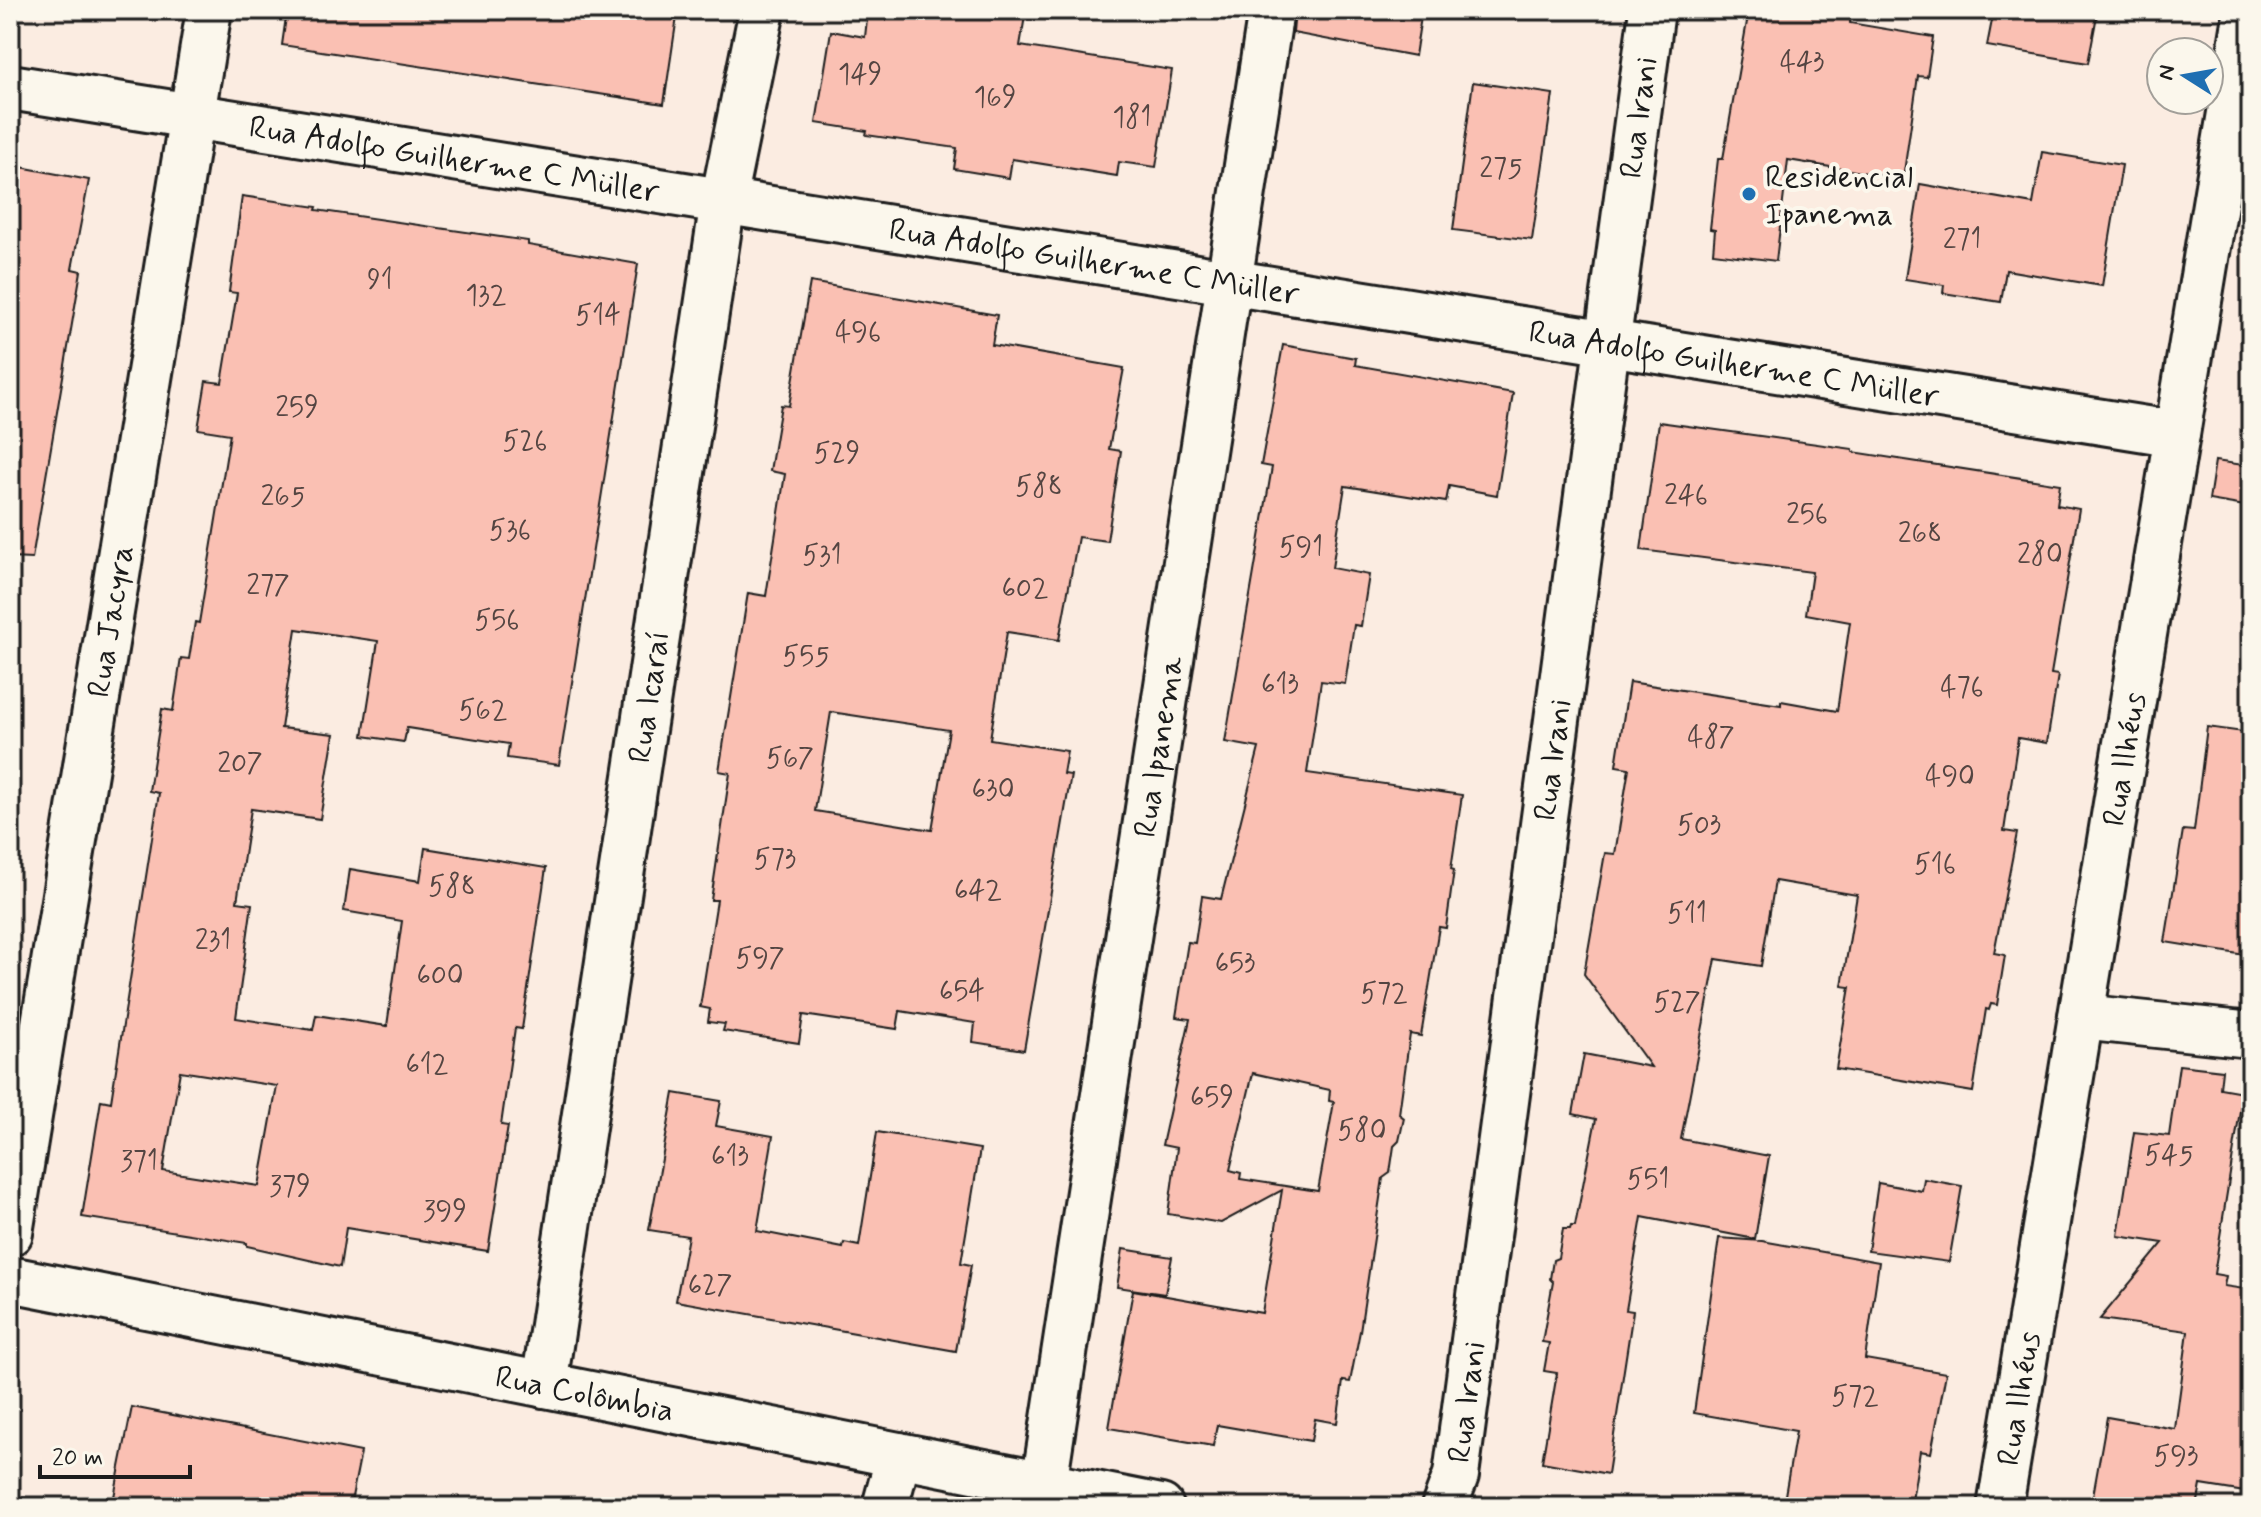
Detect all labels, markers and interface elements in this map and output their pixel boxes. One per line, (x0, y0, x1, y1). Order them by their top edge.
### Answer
north arrow (2145, 36, 2225, 116)
house number: 443 (1780, 45, 1824, 82)
street label: Rua Irani (1611, 54, 1669, 181)
house number: 149 (838, 57, 882, 94)
text: N (2152, 63, 2182, 82)
house number: 169 (974, 80, 1016, 117)
house number: 181 (1113, 100, 1151, 137)
street label: Rua Adolfo Guilherme C Müller (246, 107, 662, 214)
house number: 275 (1479, 151, 1523, 188)
place label: Residencial Ipanema (1765, 157, 1913, 236)
marker: Residencial Ipanema (1740, 185, 1758, 203)
street label: Rua Adolfo Guilherme C Müller (886, 209, 1302, 316)
house number: 271 (1943, 222, 1981, 259)
house number: 91 (367, 262, 393, 299)
house number: 132 (465, 278, 507, 315)
house number: 514 (575, 298, 621, 335)
street label: Rua Adolfo Guilherme C Müller (1526, 312, 1942, 419)
house number: 496 (835, 315, 881, 352)
house number: 259 (275, 390, 319, 427)
house number: 526 (503, 424, 547, 461)
house number: 529 (814, 436, 860, 473)
house number: 588 (1015, 469, 1063, 506)
house number: 246 (1664, 478, 1708, 515)
house number: 265 (261, 479, 305, 516)
house number: 256 (1786, 497, 1828, 534)
house number: 536 (489, 513, 531, 550)
house number: 268 (1898, 516, 1942, 553)
house number: 591 (1279, 530, 1323, 567)
house number: 280 (2017, 537, 2063, 574)
house number: 531 (802, 538, 842, 575)
street label: Rua Jacyra (78, 542, 145, 701)
house number: 277 (246, 568, 290, 605)
house number: 602 (1001, 571, 1049, 608)
house number: 556 (475, 603, 519, 640)
street label: Rua Icaraí (619, 628, 681, 766)
house number: 555 (782, 639, 830, 676)
street label: Rua Ipanema (1125, 653, 1194, 841)
house number: 613 (1261, 667, 1299, 704)
house number: 476 (1940, 670, 1984, 707)
street label: Rua Ilhéus (2094, 689, 2157, 829)
house number: 562 (459, 693, 507, 730)
street label: Rua Irani (1525, 696, 1583, 823)
house number: 487 (1687, 720, 1735, 757)
house number: 567 (766, 741, 814, 778)
house number: 207 (217, 746, 263, 783)
house number: 490 (1925, 759, 1975, 796)
house number: 630 (971, 772, 1015, 809)
house number: 503 (1677, 808, 1721, 845)
house number: 573 (754, 842, 796, 879)
house number: 516 (1914, 847, 1956, 884)
house number: 588 (428, 869, 476, 906)
house number: 642 (954, 873, 1002, 910)
house number: 511 (1667, 896, 1707, 933)
house number: 231 (195, 923, 231, 960)
house number: 597 (735, 941, 785, 978)
house number: 653 (1215, 946, 1255, 983)
house number: 600 (416, 958, 464, 995)
house number: 654 (939, 974, 985, 1011)
house number: 572 (1360, 976, 1408, 1013)
house number: 527 (1653, 985, 1701, 1022)
house number: 612 (405, 1047, 449, 1084)
house number: 659 (1190, 1080, 1234, 1117)
house number: 580 (1338, 1113, 1386, 1150)
house number: 545 (2144, 1138, 2194, 1175)
house number: 613 (711, 1139, 749, 1176)
house number: 371 (120, 1144, 158, 1181)
house number: 551 (1627, 1162, 1669, 1199)
house number: 379 (269, 1169, 311, 1206)
house number: 399 (423, 1194, 467, 1231)
house number: 627 (688, 1268, 732, 1305)
street label: Rua Ilhéus (1988, 1329, 2052, 1469)
street label: Rua Irani (1439, 1339, 1497, 1466)
street label: Rua Colômbia (491, 1357, 677, 1433)
house number: 572 (1831, 1379, 1879, 1416)
scale bar (40, 1429, 190, 1479)
house number: 593 (2154, 1439, 2198, 1476)
text: 20 m (52, 1443, 103, 1474)

